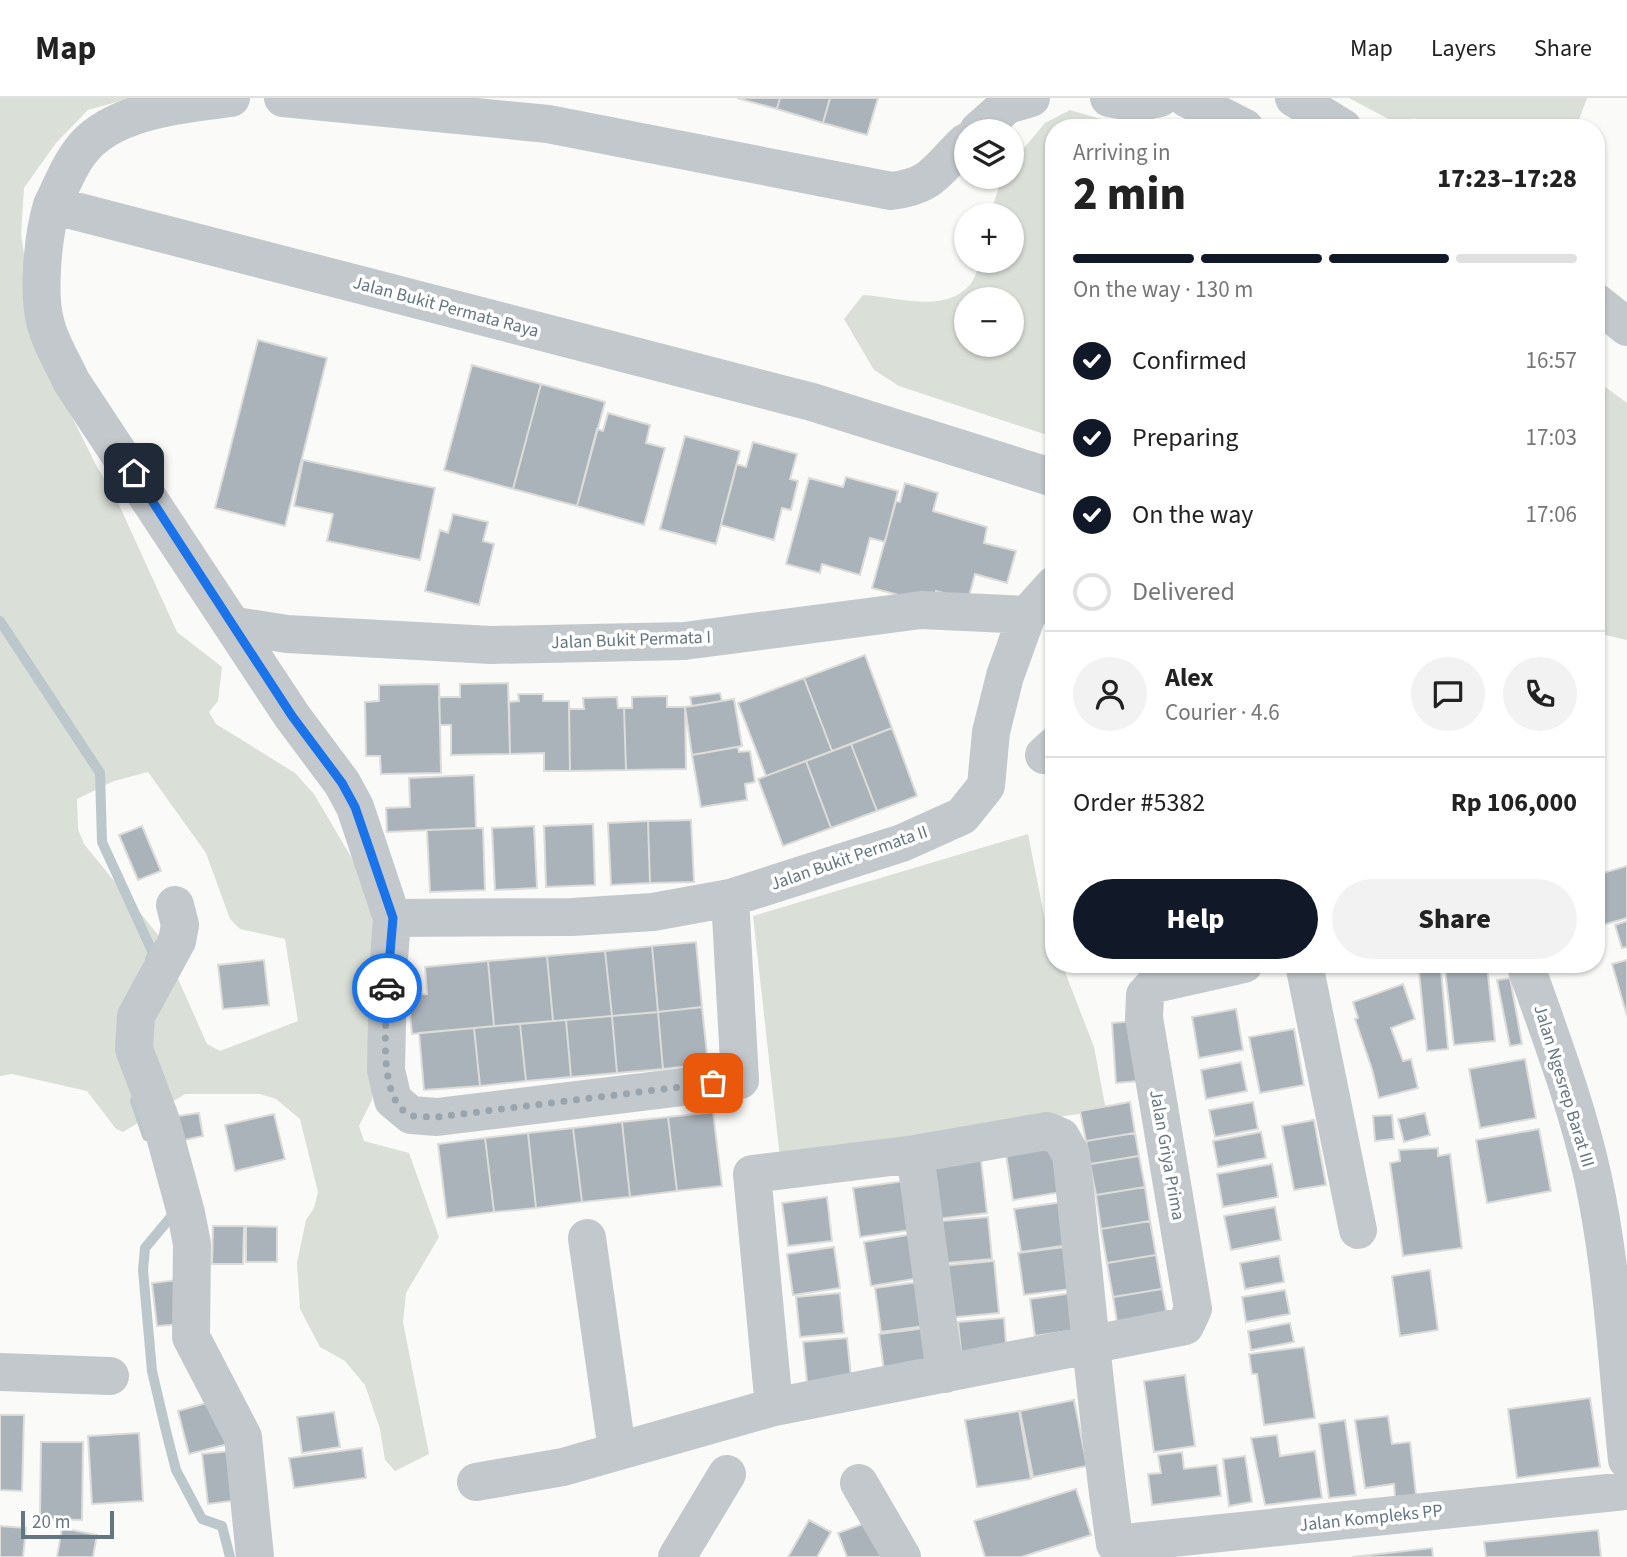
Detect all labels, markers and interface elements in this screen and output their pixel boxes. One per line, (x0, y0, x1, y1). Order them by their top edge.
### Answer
text: Map (35, 25, 96, 72)
text: Map (1350, 31, 1393, 66)
text: Layers (1431, 31, 1496, 66)
text: Share (1534, 31, 1592, 66)
map controls (954, 119, 1024, 357)
button: layers (954, 119, 1024, 189)
text: Arriving in (1073, 136, 1171, 169)
text: 17:23–17:28 (1437, 160, 1577, 197)
text: 2 min (1073, 162, 1186, 227)
button: + (954, 203, 1024, 273)
street label: Jalan Bukit Permata Raya (350, 270, 542, 344)
text: On the way · 130 m (1073, 273, 1253, 306)
button: − (954, 287, 1024, 357)
icon: check (1073, 342, 1111, 380)
text: Confirmed (1132, 342, 1247, 379)
text: 16:57 (1526, 344, 1577, 377)
icon: check (1073, 419, 1111, 457)
text: Preparing (1132, 419, 1238, 456)
text: 17:03 (1526, 421, 1577, 454)
pin (104, 443, 164, 503)
icon: home (115, 454, 153, 492)
icon: check (1073, 496, 1111, 534)
text: On the way (1132, 496, 1253, 533)
text: 17:06 (1526, 498, 1577, 531)
text: Delivered (1132, 573, 1235, 610)
street label: Jalan Bukit Permata I (551, 625, 711, 655)
button: person (1073, 657, 1147, 731)
button: chat (1411, 657, 1485, 731)
button: phone (1503, 657, 1577, 731)
text: Alex (1165, 659, 1214, 696)
text: Courier · 4.6 (1165, 696, 1280, 729)
text: Order #5382 (1073, 784, 1205, 821)
text: Rp 106,000 (1451, 784, 1577, 821)
street label: Jalan Bukit Permata II (767, 819, 931, 897)
button: Help (1073, 879, 1318, 959)
button: Share (1332, 879, 1577, 959)
courier (352, 953, 422, 1023)
icon: car (368, 969, 406, 1007)
street label: Jalan Ngesrep Barat III (1527, 1002, 1601, 1170)
pin (683, 1053, 743, 1113)
icon: bag (694, 1064, 732, 1102)
street label: Jalan Griya Prima (1143, 1088, 1191, 1222)
street label: Jalan Kompleks PP (1298, 1498, 1444, 1538)
scale bar (21, 1508, 114, 1540)
text: 20 m (32, 1509, 70, 1536)

